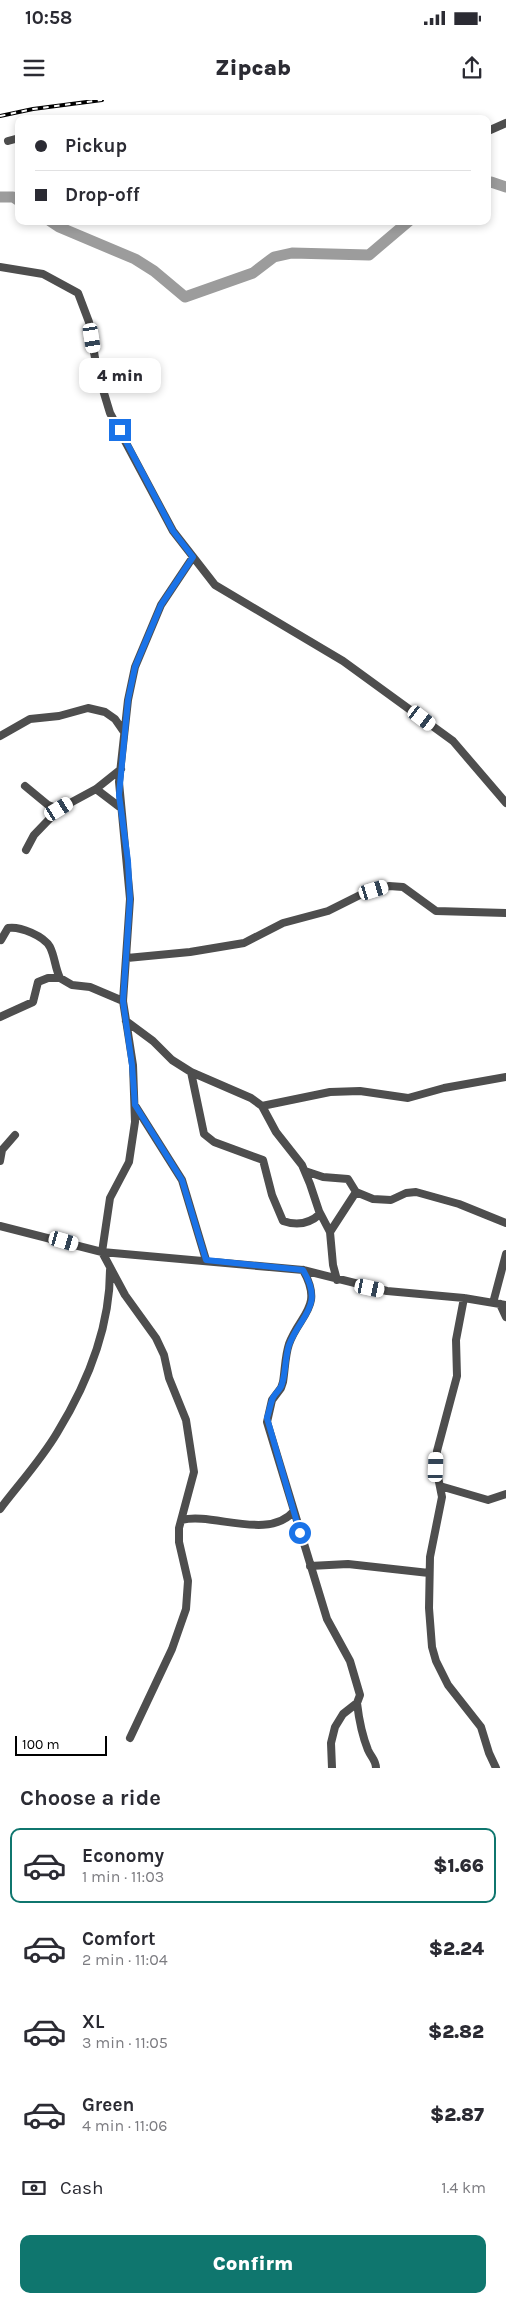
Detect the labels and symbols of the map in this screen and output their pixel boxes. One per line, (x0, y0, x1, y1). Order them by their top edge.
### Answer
car (82, 322, 101, 354)
callout: 4 min (79, 358, 161, 392)
route end (109, 419, 131, 441)
car (405, 703, 438, 733)
car (42, 795, 75, 823)
car (357, 878, 390, 902)
car (47, 1230, 80, 1252)
car (353, 1278, 386, 1298)
car (427, 1452, 444, 1482)
route start (289, 1522, 311, 1544)
scale bar (15, 1733, 108, 1756)

